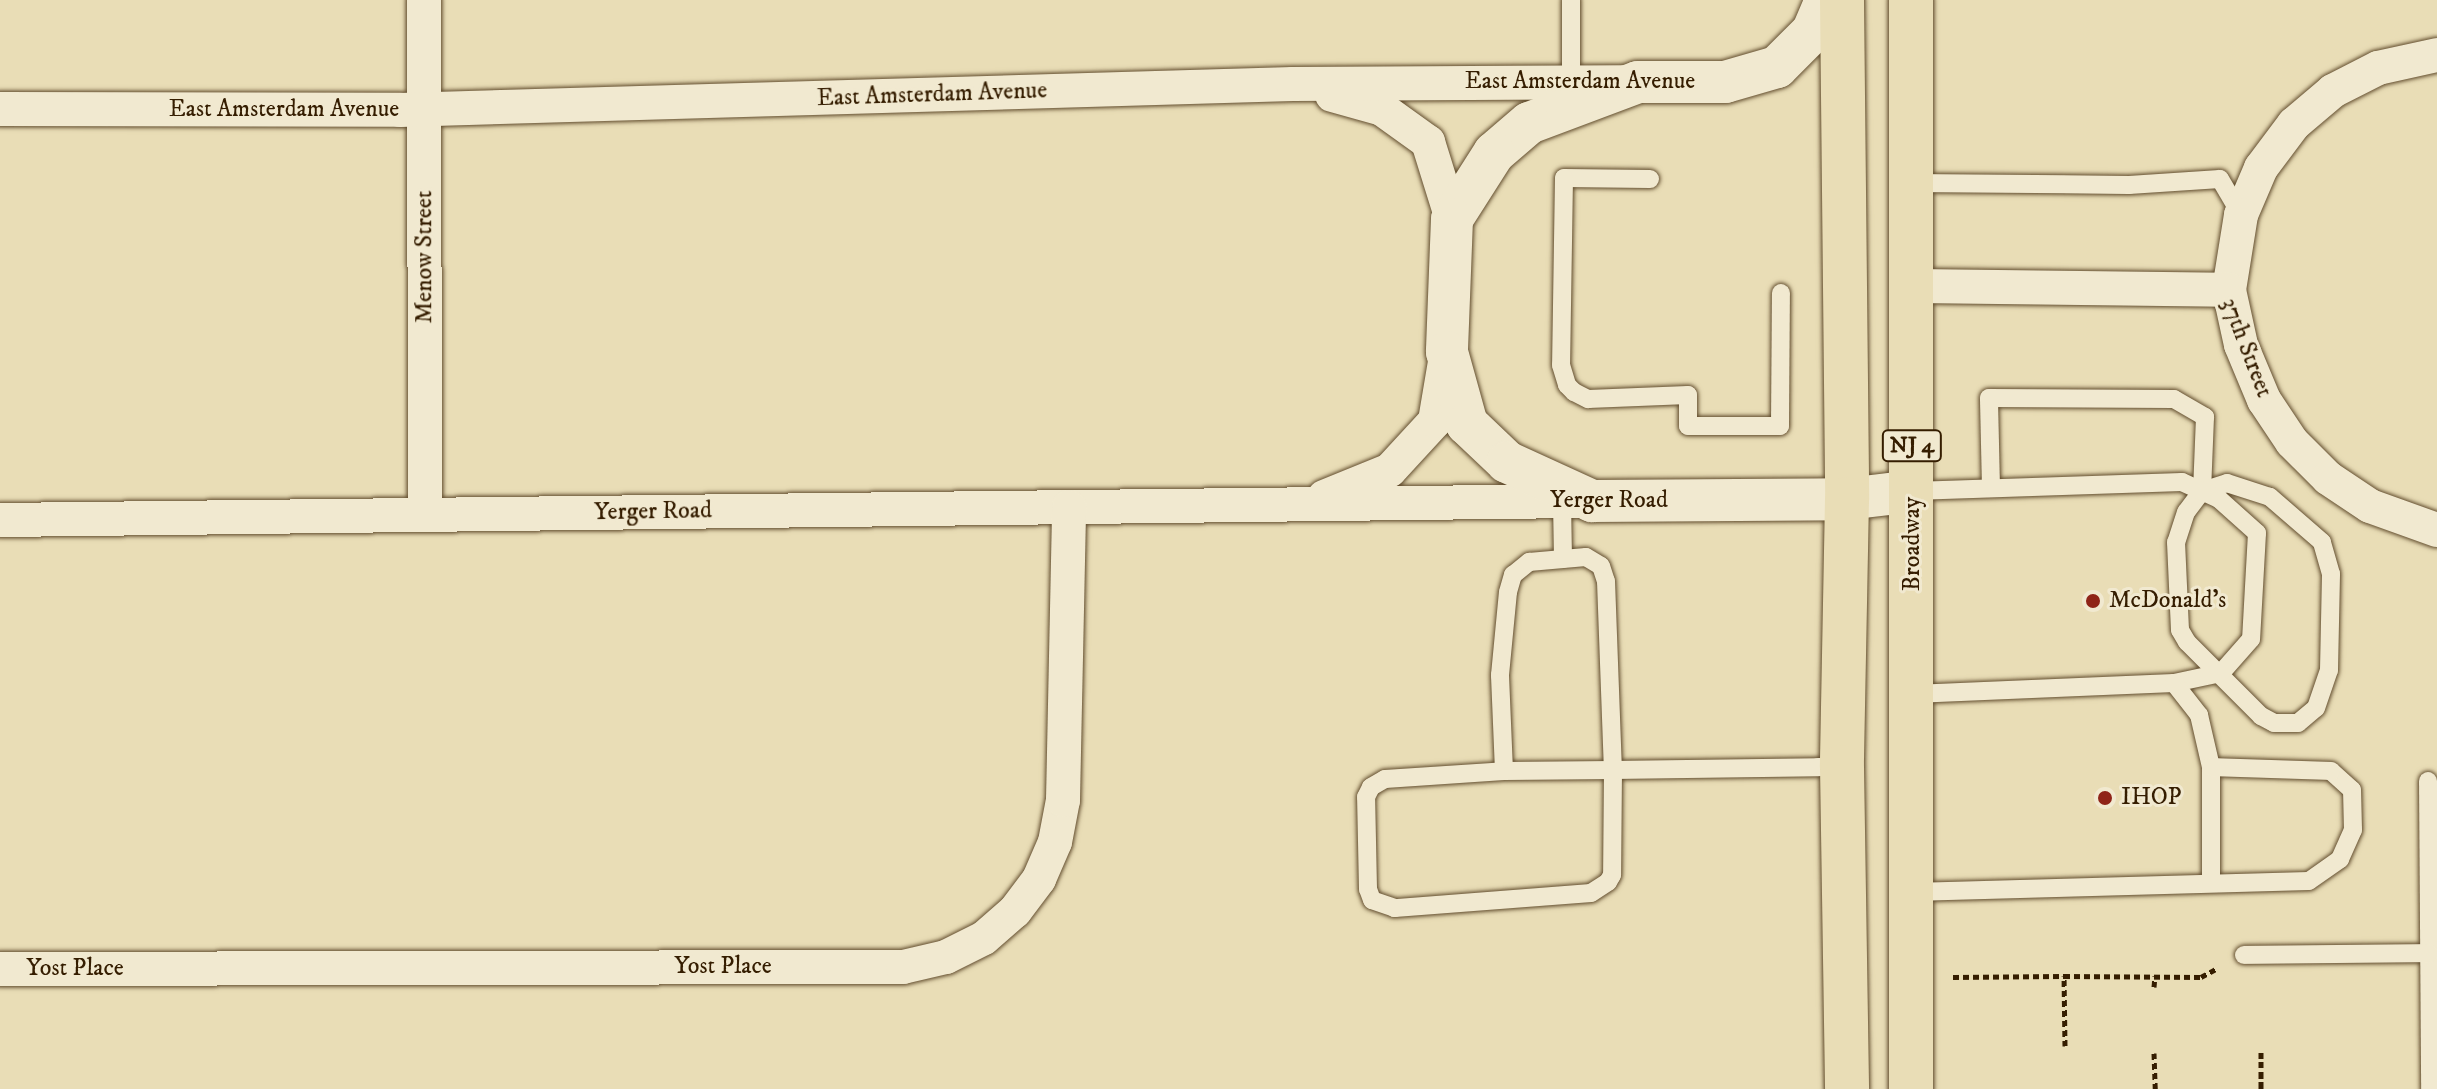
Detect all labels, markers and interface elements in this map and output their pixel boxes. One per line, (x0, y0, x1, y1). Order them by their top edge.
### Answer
street label: East Amsterdam Avenue (1465, 68, 1695, 96)
street label: East Amsterdam Avenue (816, 77, 1048, 113)
street label: East Amsterdam Avenue (169, 96, 399, 124)
street label: Menow Street (411, 191, 439, 323)
street label: 37th Street (2214, 294, 2278, 402)
road number: NJ 4 (1880, 428, 1944, 464)
street label: Yerger Road (1550, 487, 1668, 515)
street label: Yerger Road (594, 497, 712, 527)
street label: Broadway (1899, 497, 1927, 591)
place label: McDonald's (2109, 587, 2226, 615)
marker: McDonald's (2084, 592, 2102, 610)
place label: IHOP (2121, 784, 2181, 812)
marker: IHOP (2096, 789, 2114, 807)
street label: Yost Place (674, 953, 772, 981)
street label: Yost Place (26, 955, 124, 983)

